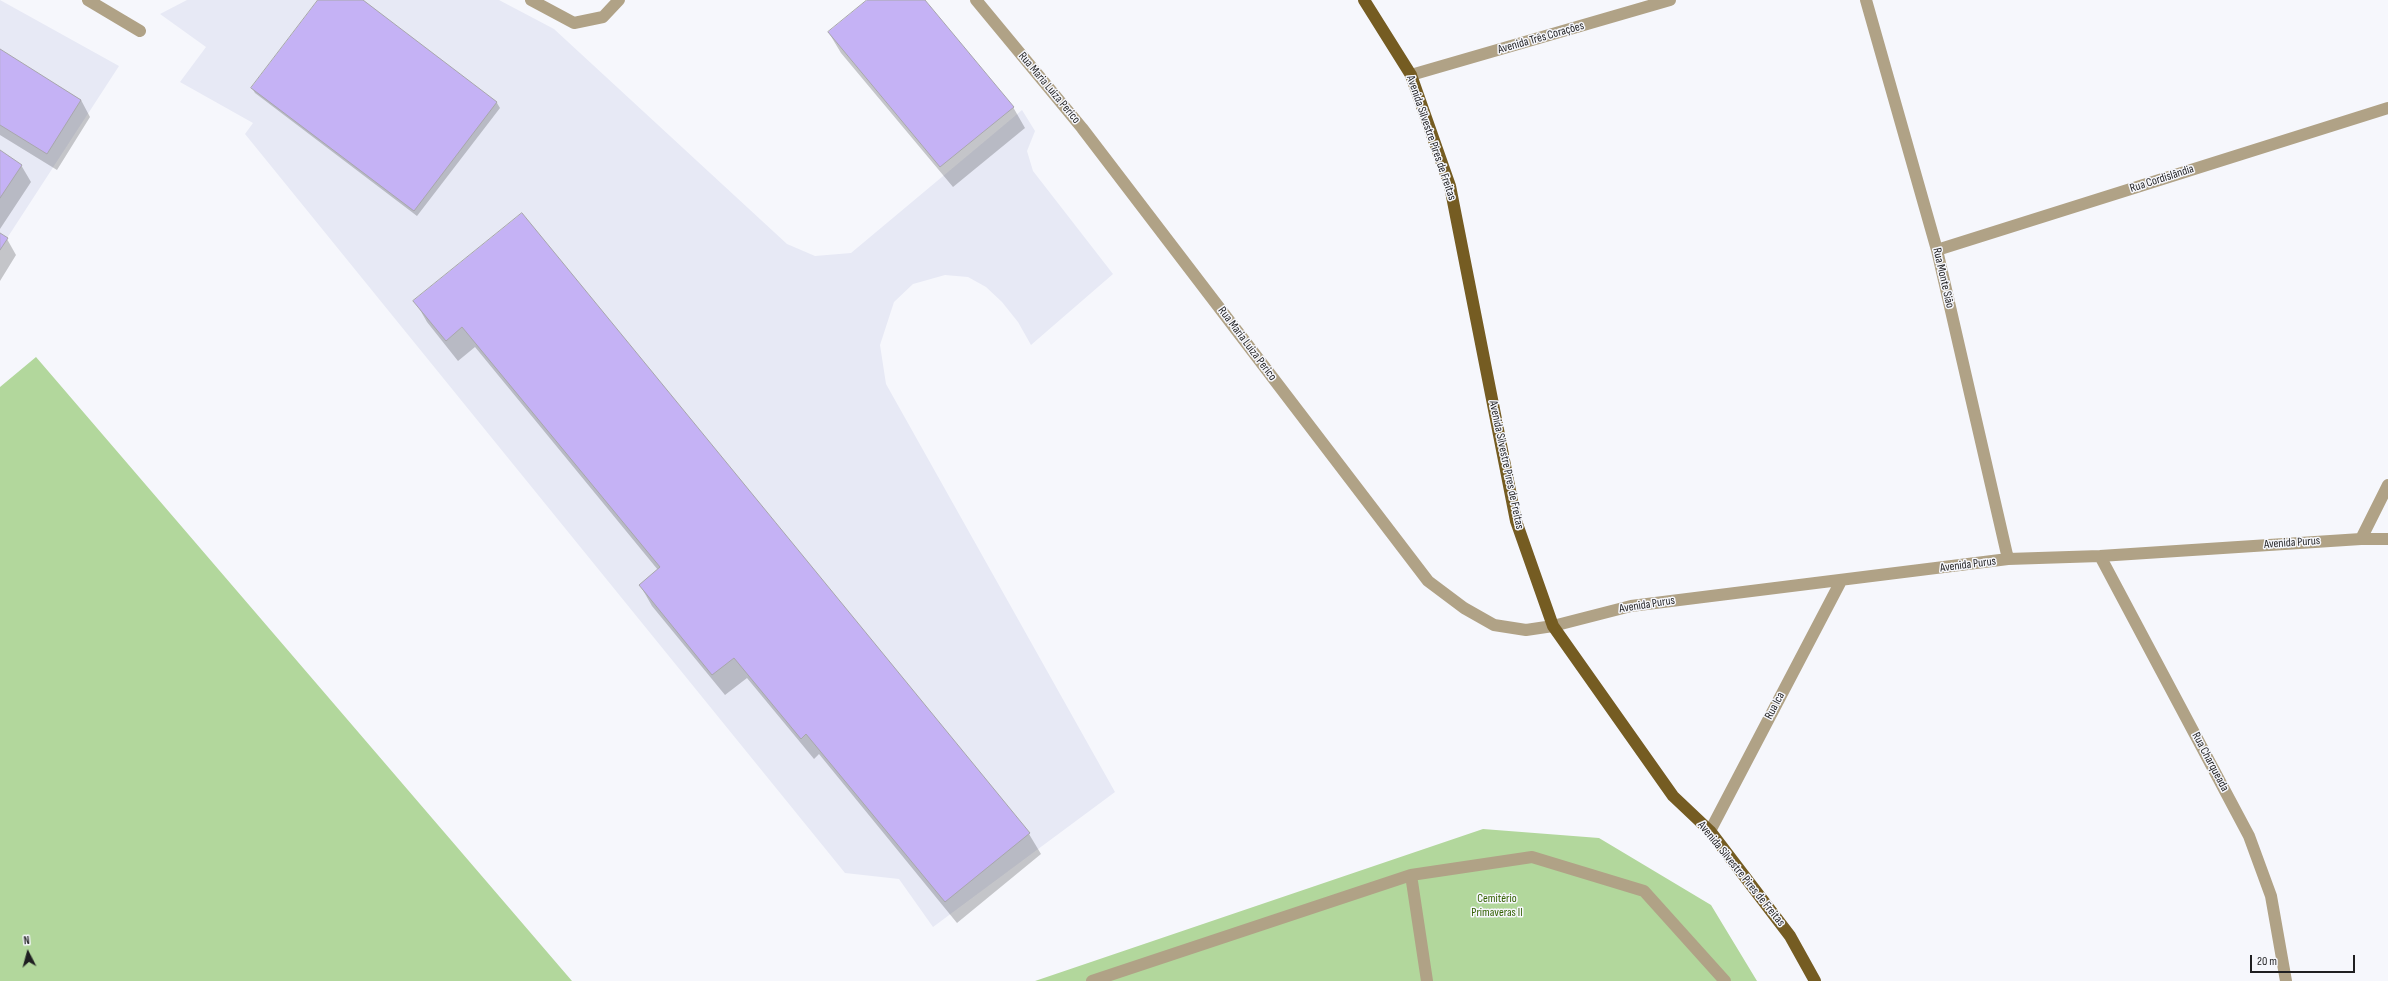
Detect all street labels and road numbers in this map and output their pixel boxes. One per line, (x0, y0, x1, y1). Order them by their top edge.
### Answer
street label: Avenida Três Corações (1496, 19, 1586, 57)
street label: Rua Maria Luiza Perico (1015, 49, 1083, 127)
street label: Avenida Silvestre Pires de Freitas (1403, 74, 1459, 202)
street label: Rua Cordislândia (2128, 162, 2196, 196)
street label: Rua Monte Sião (1929, 246, 1957, 310)
street label: Rua Maria Luiza Perico (1215, 304, 1279, 384)
street label: Avenida Silvestre Pires de Freitas (1485, 399, 1527, 531)
street label: Avenida Purus (2264, 534, 2320, 552)
street label: Avenida Purus (1939, 554, 1997, 576)
street label: Avenida Purus (1618, 593, 1676, 617)
street label: Rua Ica (1762, 690, 1788, 722)
street label: Rua Charqueada (2188, 730, 2232, 794)
street label: Avenida Silvestre Pires de Freitas (1694, 819, 1788, 929)

